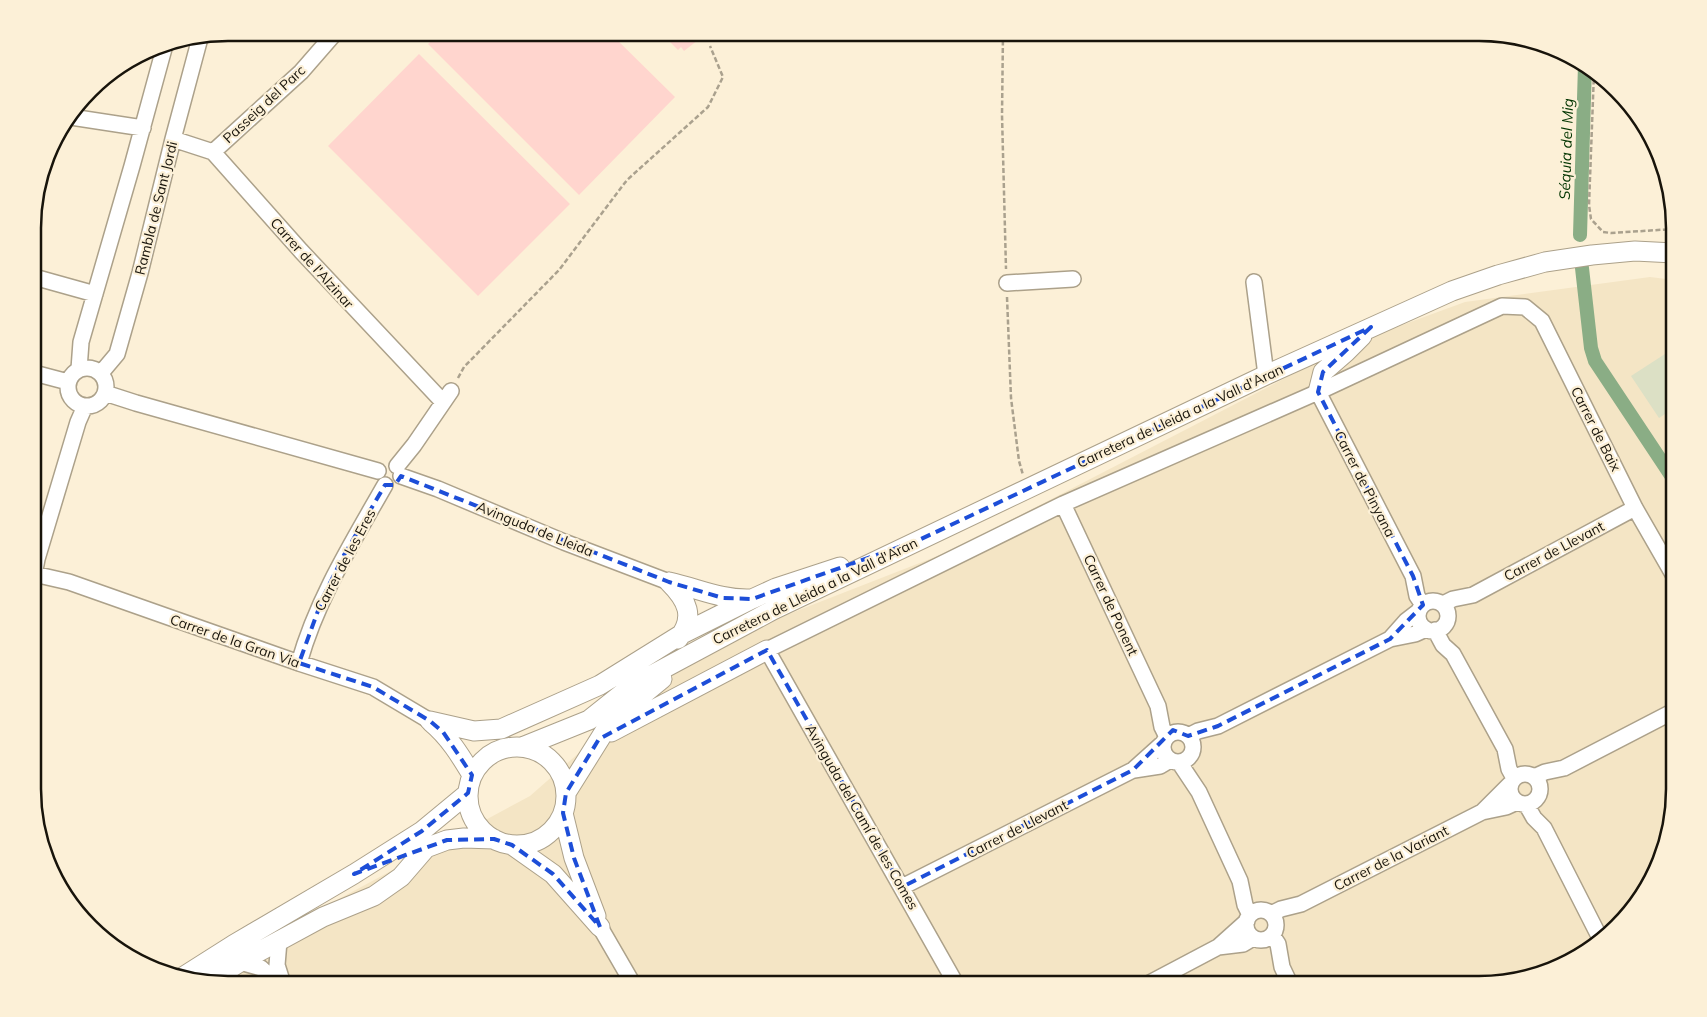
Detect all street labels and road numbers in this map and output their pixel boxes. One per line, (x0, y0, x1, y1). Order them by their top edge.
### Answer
street label: Passeig del Parc (219, 61, 309, 147)
street label: Rambla de Sant Jordi (131, 139, 181, 277)
street label: Carrer de l'Alzinar (266, 214, 358, 313)
street label: Carretera de Lleida a la Vall d'Aran (1074, 360, 1286, 472)
street label: Carrer de Baix (1567, 384, 1625, 475)
street label: Carrer de Pinyana (1330, 428, 1400, 540)
street label: Avinguda de Lleida (474, 497, 596, 561)
street label: Carrer de les Eres (310, 506, 380, 614)
street label: Carrer de Llevant (1501, 517, 1607, 585)
street label: Carretera de Lleida a la Vall d'Aran (710, 533, 920, 649)
street label: Carrer de Ponent (1080, 552, 1142, 659)
street label: Carrer de la Gran Via (168, 610, 302, 672)
street label: Avinguda del Camí de les Comes (801, 721, 923, 913)
street label: Carrer de Llevant (963, 796, 1071, 862)
street label: Carrer de la Variant (1331, 821, 1452, 895)

